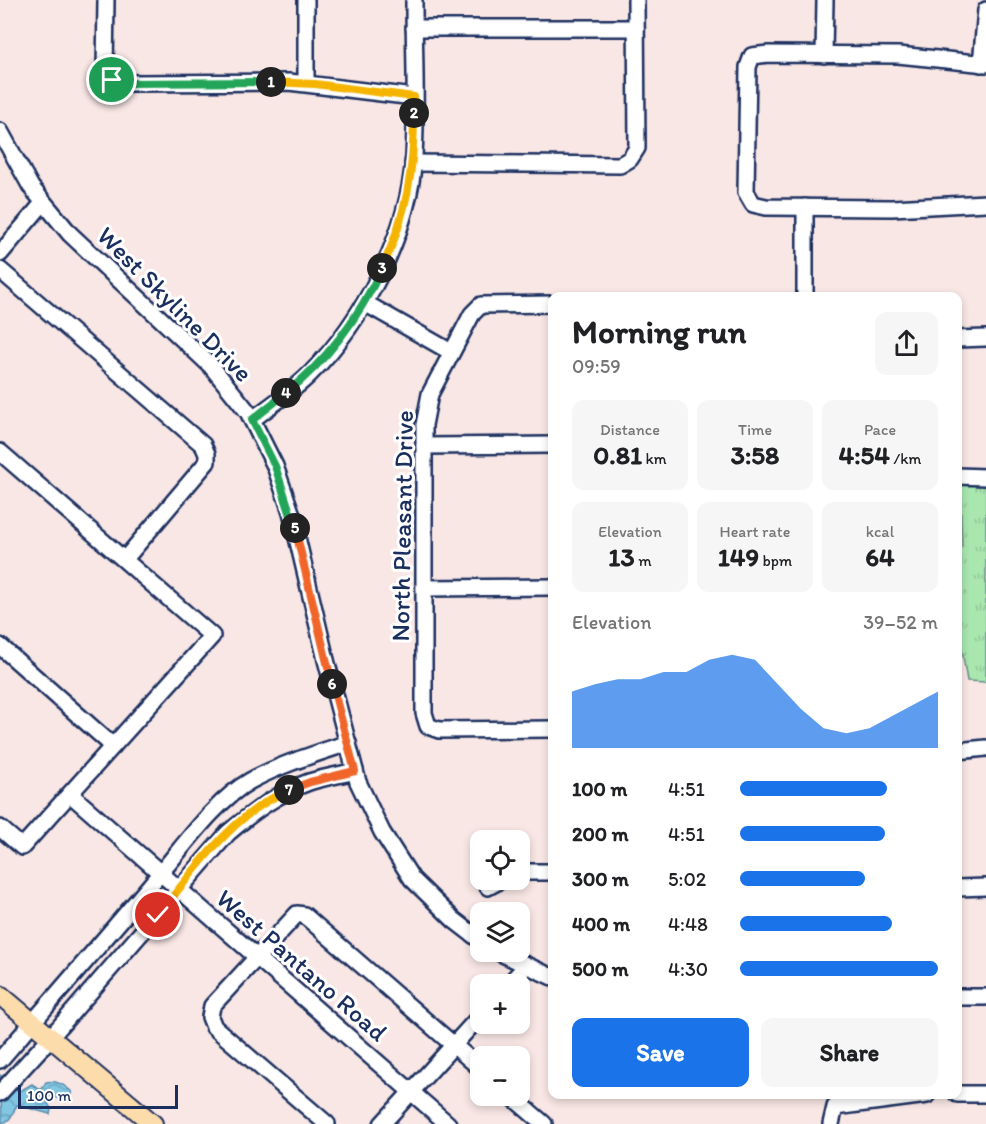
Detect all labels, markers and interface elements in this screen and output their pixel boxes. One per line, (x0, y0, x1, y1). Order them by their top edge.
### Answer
pin (86, 54, 137, 105)
icon: arrive (95, 63, 128, 96)
pin: 1 (256, 67, 286, 97)
text: 1 (267, 72, 275, 91)
pin: 2 (399, 98, 429, 128)
text: 2 (410, 103, 418, 122)
street label: West Skyline Drive (91, 220, 259, 388)
pin: 3 (367, 253, 397, 283)
text: 3 (378, 258, 386, 277)
text: Morning run (572, 312, 747, 351)
button: share (875, 312, 938, 375)
text: 09:59 (572, 354, 621, 378)
pin: 4 (271, 378, 301, 408)
text: 4 (281, 383, 291, 402)
street label: North Pleasant Drive (384, 410, 420, 642)
text: Distance (600, 420, 660, 439)
text: Time (738, 420, 772, 439)
text: Pace (864, 420, 896, 439)
text: 0.81 (593, 439, 642, 471)
text: 3:58 (731, 439, 779, 471)
text: 4:54 (839, 439, 890, 471)
text: km (642, 449, 667, 468)
text: /km (890, 449, 921, 468)
pin: 5 (280, 513, 310, 543)
text: 5 (291, 518, 299, 537)
text: Elevation (598, 522, 662, 541)
text: Heart rate (720, 522, 790, 541)
text: kcal (866, 522, 894, 541)
text: 13 (608, 541, 635, 573)
text: 149 (718, 541, 759, 573)
text: 64 (865, 541, 895, 573)
text: m (635, 551, 652, 570)
text: bpm (759, 551, 792, 570)
text: Elevation (572, 610, 651, 634)
text: 39–52 m (863, 610, 938, 634)
pin: 6 (317, 669, 347, 699)
text: 6 (328, 674, 336, 693)
pin: 7 (274, 775, 304, 805)
text: 100 m (572, 777, 627, 801)
text: 4:51 (668, 777, 705, 801)
text: 7 (285, 780, 293, 799)
text: 200 m (572, 822, 628, 846)
text: 4:51 (668, 822, 705, 846)
map controls (470, 830, 530, 1106)
button: locate (470, 830, 530, 890)
text: 300 m (572, 867, 629, 891)
text: 5:02 (668, 867, 706, 891)
street label: West Pantano Road (210, 882, 394, 1048)
pin (132, 889, 183, 940)
icon: check (141, 898, 174, 931)
button: layers (470, 902, 530, 962)
text: 400 m (572, 912, 630, 936)
text: 4:48 (668, 912, 708, 936)
text: 500 m (572, 957, 628, 981)
text: 4:30 (668, 957, 708, 981)
button: + (470, 974, 530, 1034)
button: Save (572, 1018, 749, 1087)
button: Share (761, 1018, 938, 1087)
button: − (470, 1046, 530, 1106)
scale bar (18, 1082, 178, 1110)
text: 100 m (27, 1086, 71, 1105)

